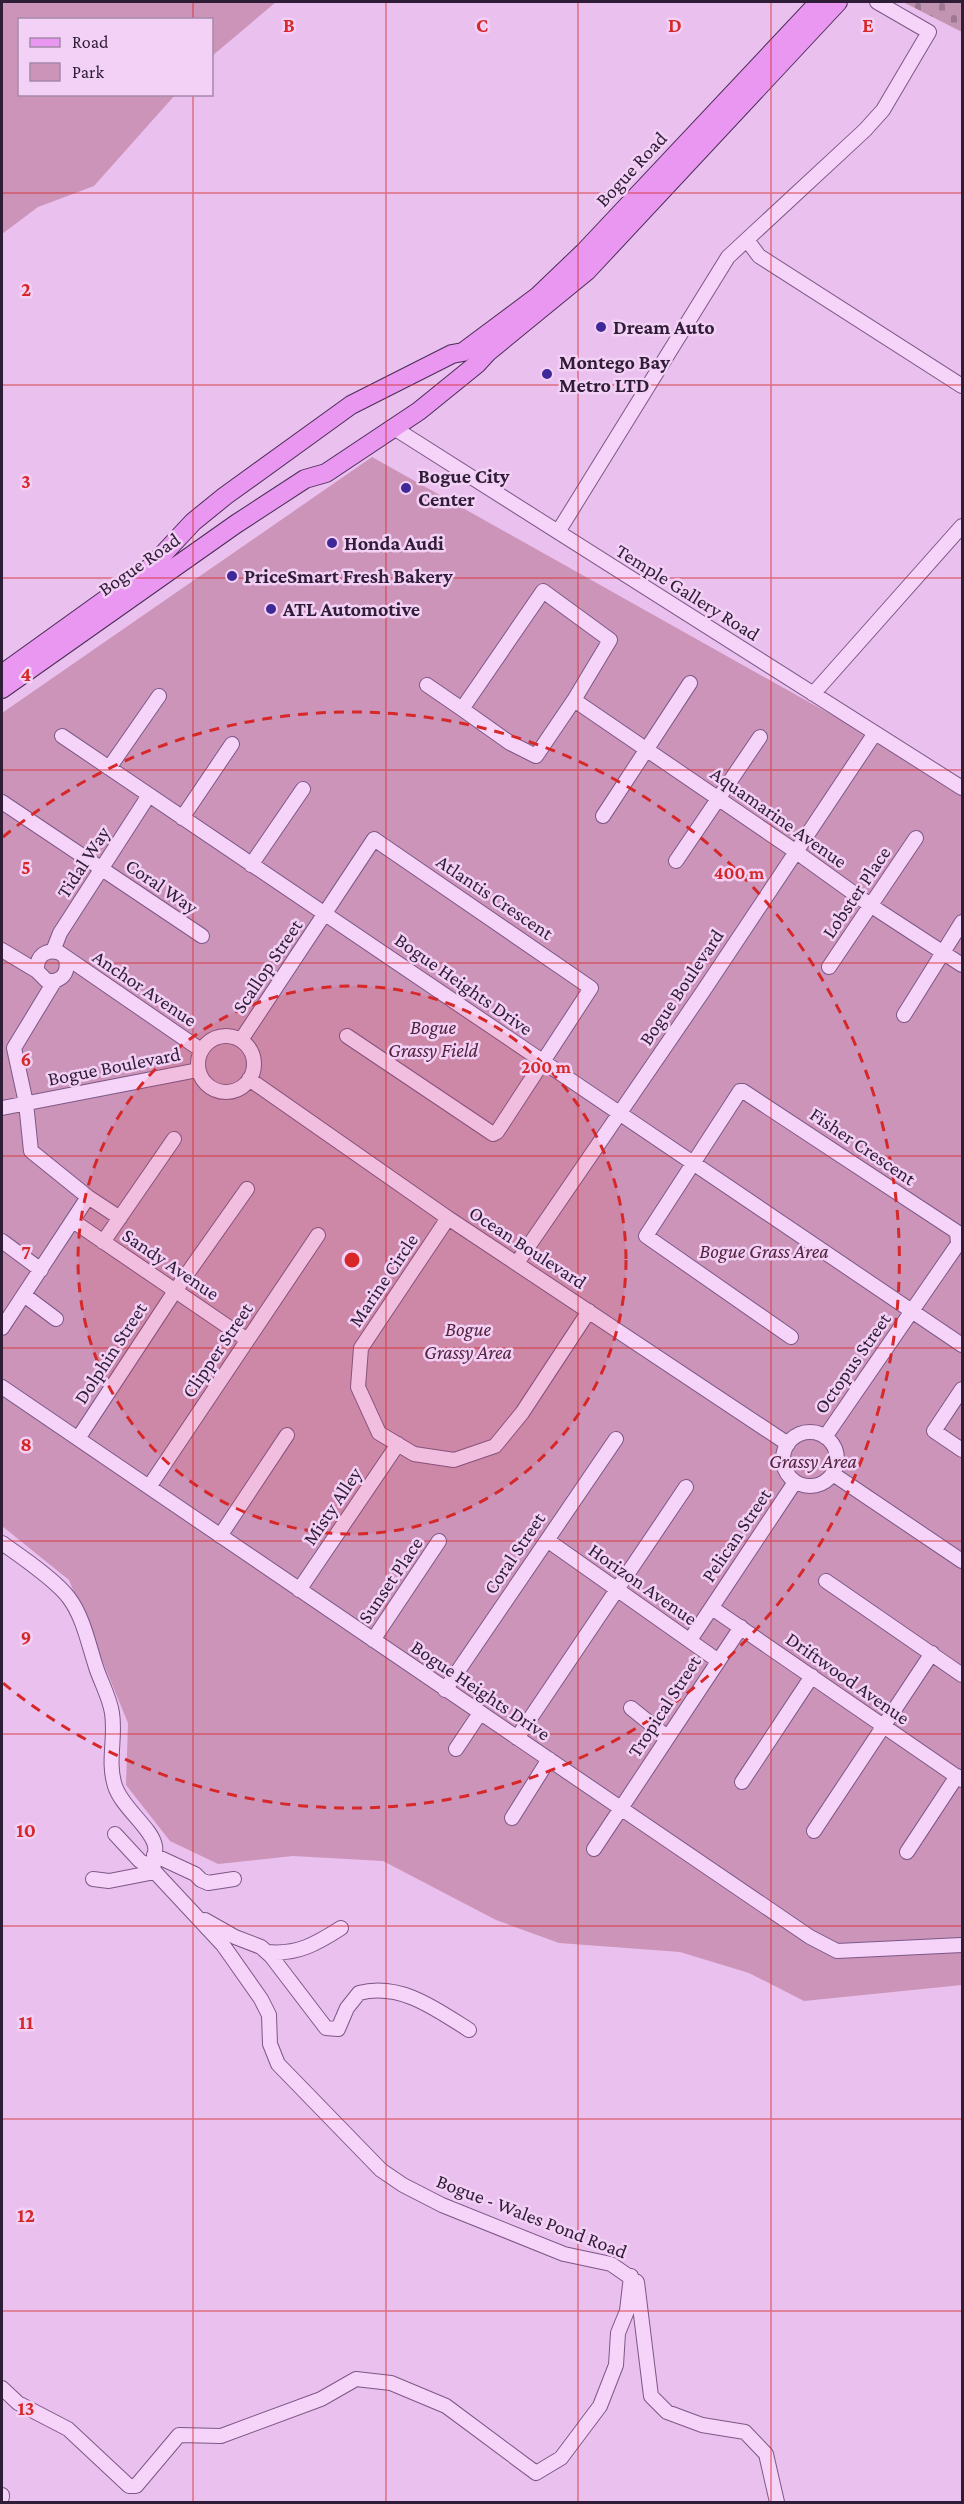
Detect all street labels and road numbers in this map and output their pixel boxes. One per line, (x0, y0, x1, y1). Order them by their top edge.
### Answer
street label: Bogue Road (591, 127, 672, 212)
street label: Bogue Road (94, 528, 185, 601)
street label: Temple Gallery Road (612, 539, 764, 646)
street label: Aquamarine Avenue (706, 762, 852, 873)
street label: Tidal Way (52, 821, 115, 902)
street label: Lobster Place (817, 842, 895, 942)
street label: Atlantis Crescent (432, 850, 558, 944)
street label: Coral Way (121, 854, 203, 919)
street label: Scallop Street (228, 915, 307, 1018)
street label: Bogue Boulevard (634, 925, 729, 1050)
street label: Bogue Heights Drive (390, 928, 537, 1041)
street label: Anchor Avenue (89, 945, 201, 1031)
street label: Bogue Boulevard (46, 1042, 183, 1091)
street label: Fisher Crescent (806, 1103, 920, 1190)
street label: Ocean Boulevard (465, 1201, 591, 1293)
street label: Sandy Avenue (118, 1224, 224, 1305)
street label: Marine Circle (344, 1229, 422, 1331)
street label: Dolphin Street (69, 1298, 152, 1408)
street label: Clipper Street (177, 1298, 258, 1402)
street label: Octopus Street (809, 1308, 896, 1418)
street label: Misty Alley (298, 1462, 367, 1550)
street label: Pelican Street (697, 1484, 775, 1586)
street label: Coral Street (479, 1508, 549, 1598)
street label: Sunset Place (353, 1533, 427, 1627)
street label: Horizon Avenue (585, 1539, 702, 1630)
street label: Driftwood Avenue (782, 1627, 914, 1729)
street label: Bogue Heights Drive (407, 1635, 555, 1746)
street label: Tropical Street (623, 1651, 706, 1761)
street label: Bogue - Wales Pond Road (433, 2169, 631, 2264)

